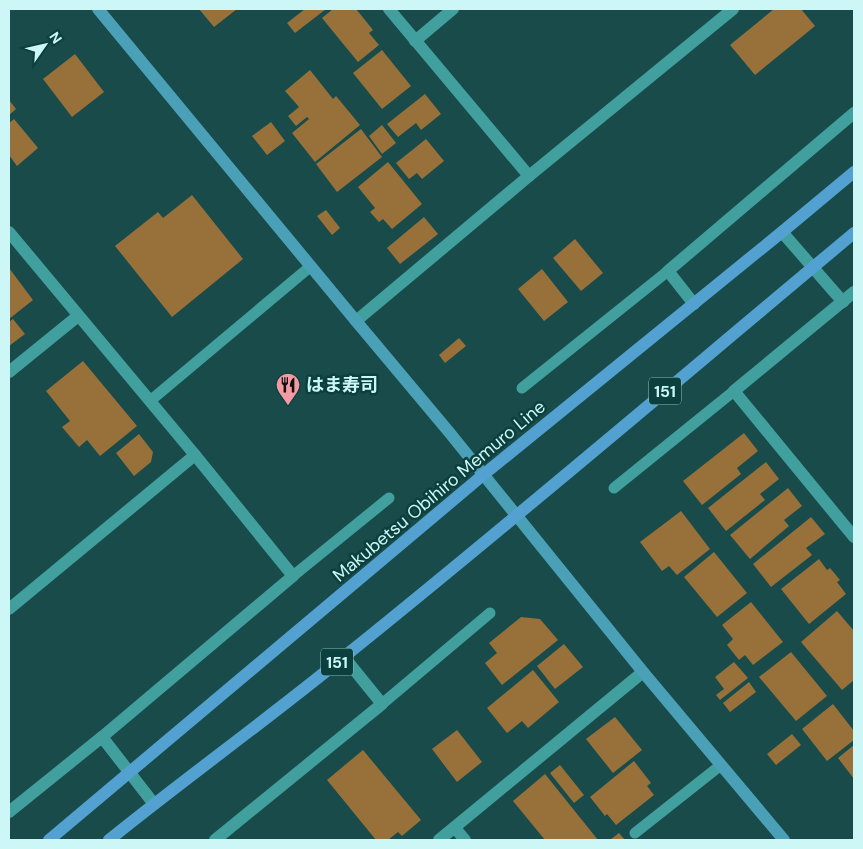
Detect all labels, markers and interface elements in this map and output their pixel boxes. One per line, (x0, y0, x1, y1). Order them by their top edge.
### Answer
north arrow (20, 20, 70, 70)
text: N (45, 28, 66, 47)
restaurant icon: はま寿司 (275, 372, 301, 406)
place label: はま寿司 (306, 373, 378, 397)
road number: 151 (649, 378, 681, 404)
street label: Makubetsu Obihiro Memuro Line (328, 395, 550, 587)
road number: 151 (321, 649, 353, 676)

